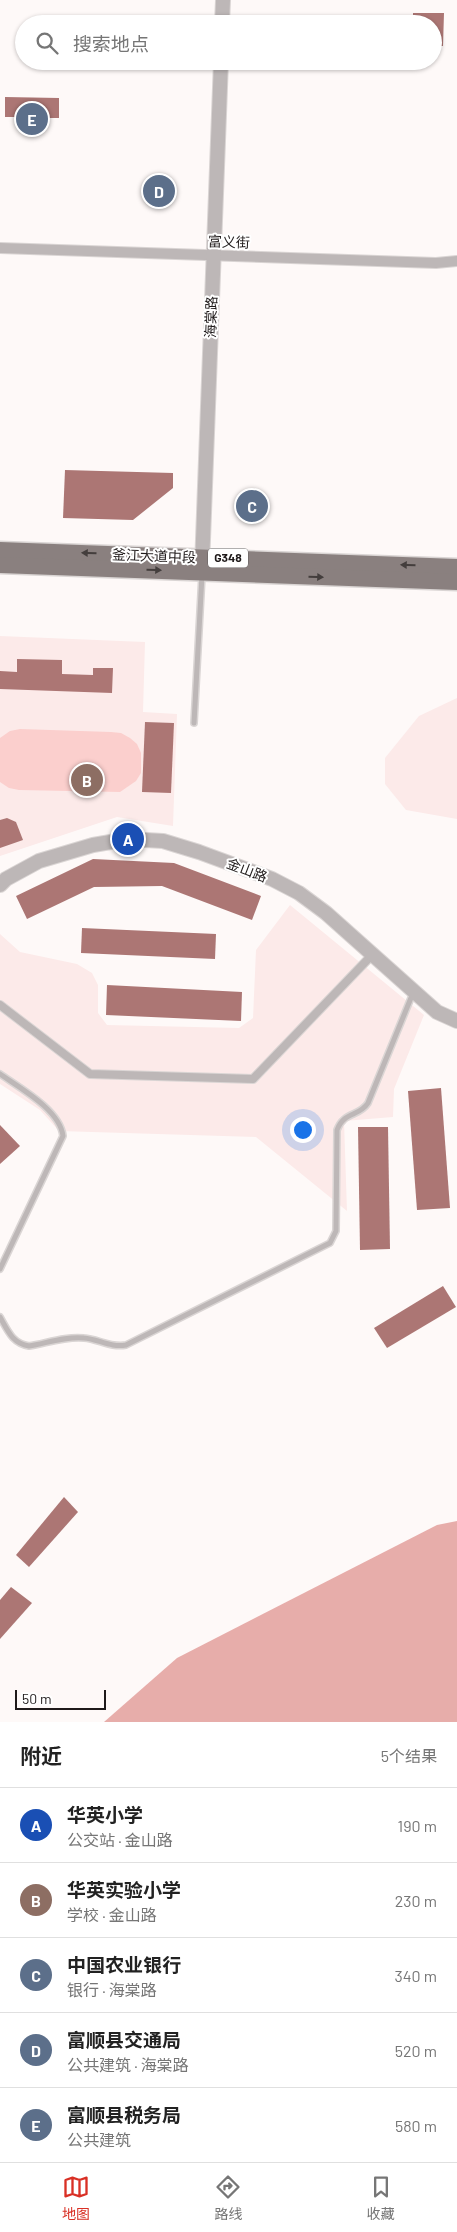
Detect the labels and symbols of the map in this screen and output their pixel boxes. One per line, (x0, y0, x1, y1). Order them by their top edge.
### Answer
pin: E (16, 100, 48, 138)
pin: D (143, 172, 175, 210)
street label: 富义街 (208, 232, 250, 251)
street label: 海棠路 (201, 296, 220, 338)
pin: C (236, 487, 268, 525)
street label: 釜江大道中段 (112, 546, 196, 565)
road number: G348 (208, 548, 248, 568)
one-way arrow (80, 549, 96, 557)
one-way arrow (400, 561, 416, 569)
one-way arrow (146, 567, 162, 575)
one-way arrow (308, 573, 324, 581)
pin: B (71, 761, 103, 799)
pin: A (112, 820, 144, 858)
street label: 金山路 (225, 854, 270, 885)
your location (290, 1117, 316, 1143)
scale bar (15, 1687, 106, 1710)

